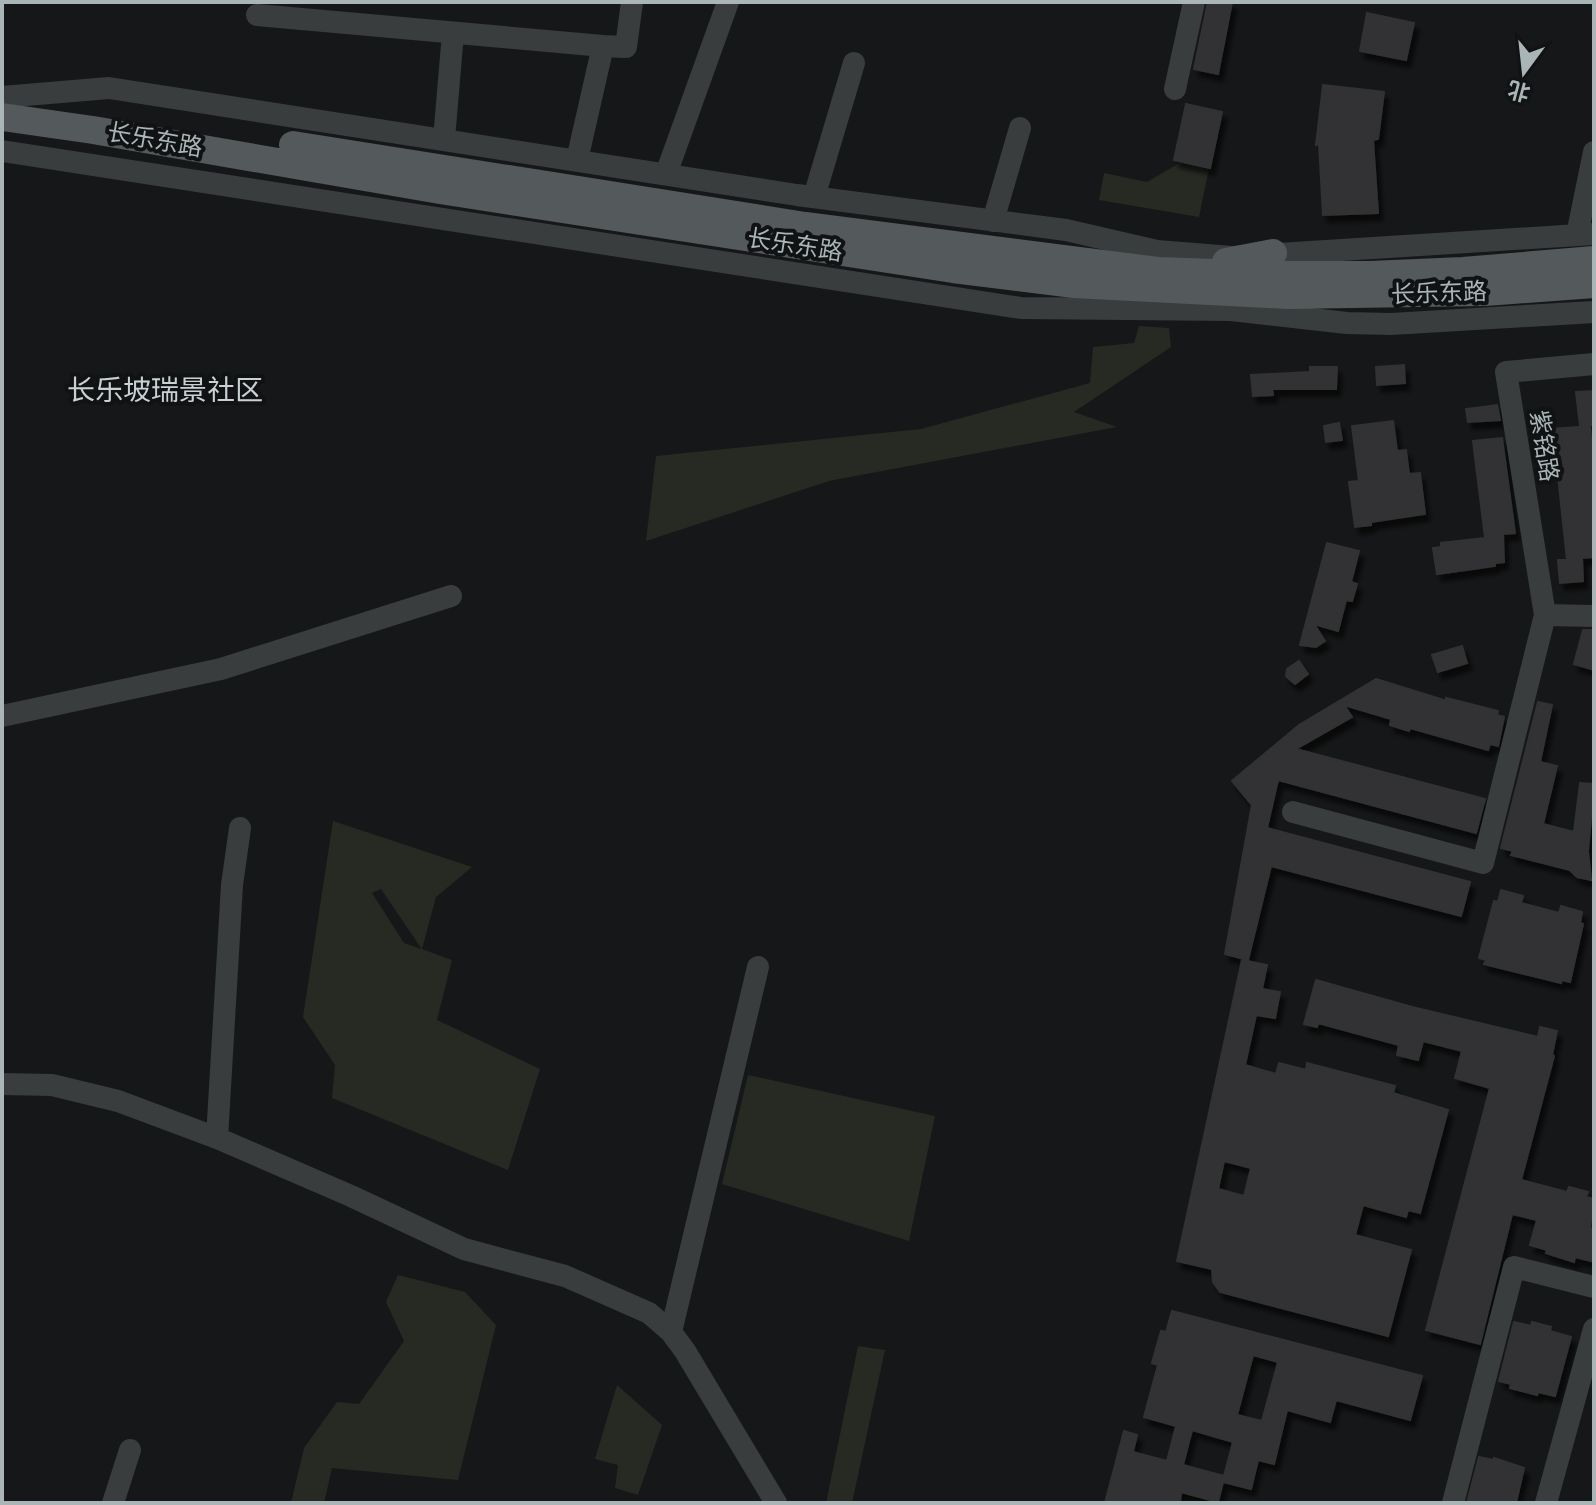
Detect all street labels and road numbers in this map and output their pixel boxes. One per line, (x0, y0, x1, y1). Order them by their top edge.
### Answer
street label: 长乐东路 (105, 117, 205, 161)
street label: 长乐东路 (746, 223, 845, 265)
street label: 长乐东路 (1391, 276, 1487, 308)
street label: 紫铭路 (1526, 408, 1564, 484)

